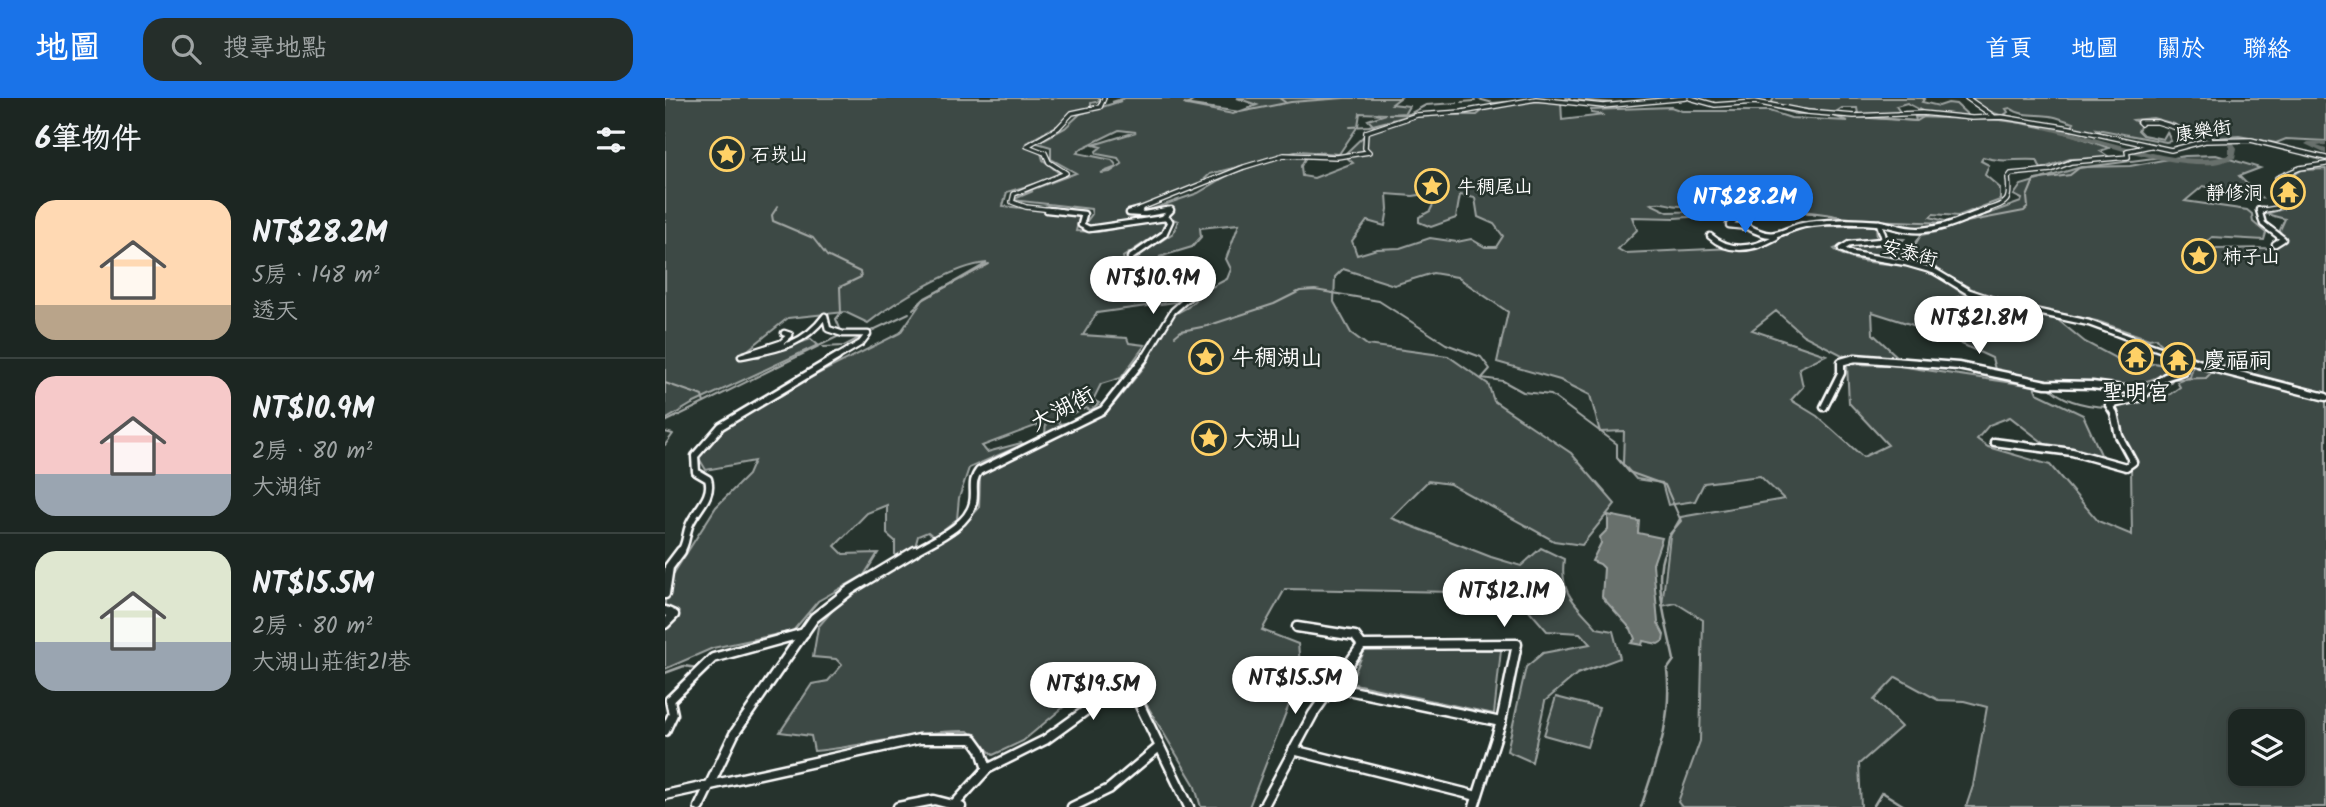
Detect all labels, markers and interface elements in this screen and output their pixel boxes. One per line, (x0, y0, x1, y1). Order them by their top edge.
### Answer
search box (143, 18, 633, 81)
text: 地圖 (35, 23, 101, 76)
text: 搜尋地點 (223, 28, 327, 70)
icon: search (167, 30, 205, 68)
text: 首頁 (1985, 30, 2033, 69)
text: 地圖 (2071, 30, 2119, 69)
text: 關於 (2157, 30, 2205, 69)
text: 聯絡 (2243, 30, 2291, 69)
street label: 康樂街 (2173, 113, 2234, 151)
text: 6筆物件 (35, 116, 141, 164)
icon: filters (592, 121, 630, 159)
place icon: 石崁山 (708, 135, 746, 173)
place label: 石崁山 (751, 141, 808, 171)
place icon: 牛稠尾山 (1413, 167, 1451, 205)
place label: 牛稠尾山 (1457, 173, 1533, 203)
temple icon: 靜修洞 (2269, 173, 2307, 211)
pin: NT$28.2M (1673, 176, 1817, 235)
place label: 靜修洞 (2206, 179, 2263, 209)
text: NT$28.2M (1693, 180, 1797, 216)
text: NT$28.2M (252, 210, 387, 258)
icon: home (91, 228, 175, 312)
street label: 安泰街 (1878, 232, 1941, 276)
place icon: 柿子山 (2180, 237, 2218, 275)
place label: 柿子山 (2223, 243, 2280, 273)
pin: NT$10.9M (1081, 256, 1225, 316)
text: 5房 · 148 m² (252, 258, 380, 294)
text: NT$10.9M (1106, 261, 1200, 297)
text: 透天 (252, 294, 298, 330)
pin: NT$21.8M (1907, 296, 2051, 356)
text: NT$21.8M (1930, 301, 2028, 337)
place icon: 牛稠湖山 (1187, 338, 1225, 376)
temple icon: 聖明宮 (2117, 338, 2155, 376)
place label: 牛稠湖山 (1231, 341, 1323, 377)
temple icon: 慶福祠 (2159, 341, 2197, 379)
place label: 慶福祠 (2203, 344, 2272, 380)
place label: 聖明宮 (2102, 376, 2171, 412)
street label: 大湖街 (1024, 378, 1102, 442)
text: NT$10.9M (252, 386, 374, 434)
icon: home (91, 404, 175, 488)
place icon: 大湖山 (1190, 419, 1228, 457)
place label: 大湖山 (1233, 422, 1302, 458)
text: 2房 · 80 m² (252, 434, 372, 470)
text: 大湖街 (252, 470, 321, 506)
text: NT$15.5M (252, 561, 374, 609)
pin: NT$12.1M (1432, 570, 1576, 629)
text: NT$12.1M (1459, 574, 1549, 610)
icon: home (91, 579, 175, 663)
text: 2房 · 80 m² (252, 609, 372, 645)
text: 大湖山莊街21巷 (252, 645, 411, 681)
pin: NT$15.5M (1223, 656, 1367, 716)
text: NT$15.5M (1248, 661, 1342, 697)
pin: NT$19.5M (1021, 662, 1165, 722)
text: NT$19.5M (1046, 667, 1140, 703)
map controls (2228, 709, 2305, 786)
button: layers (2228, 709, 2305, 786)

